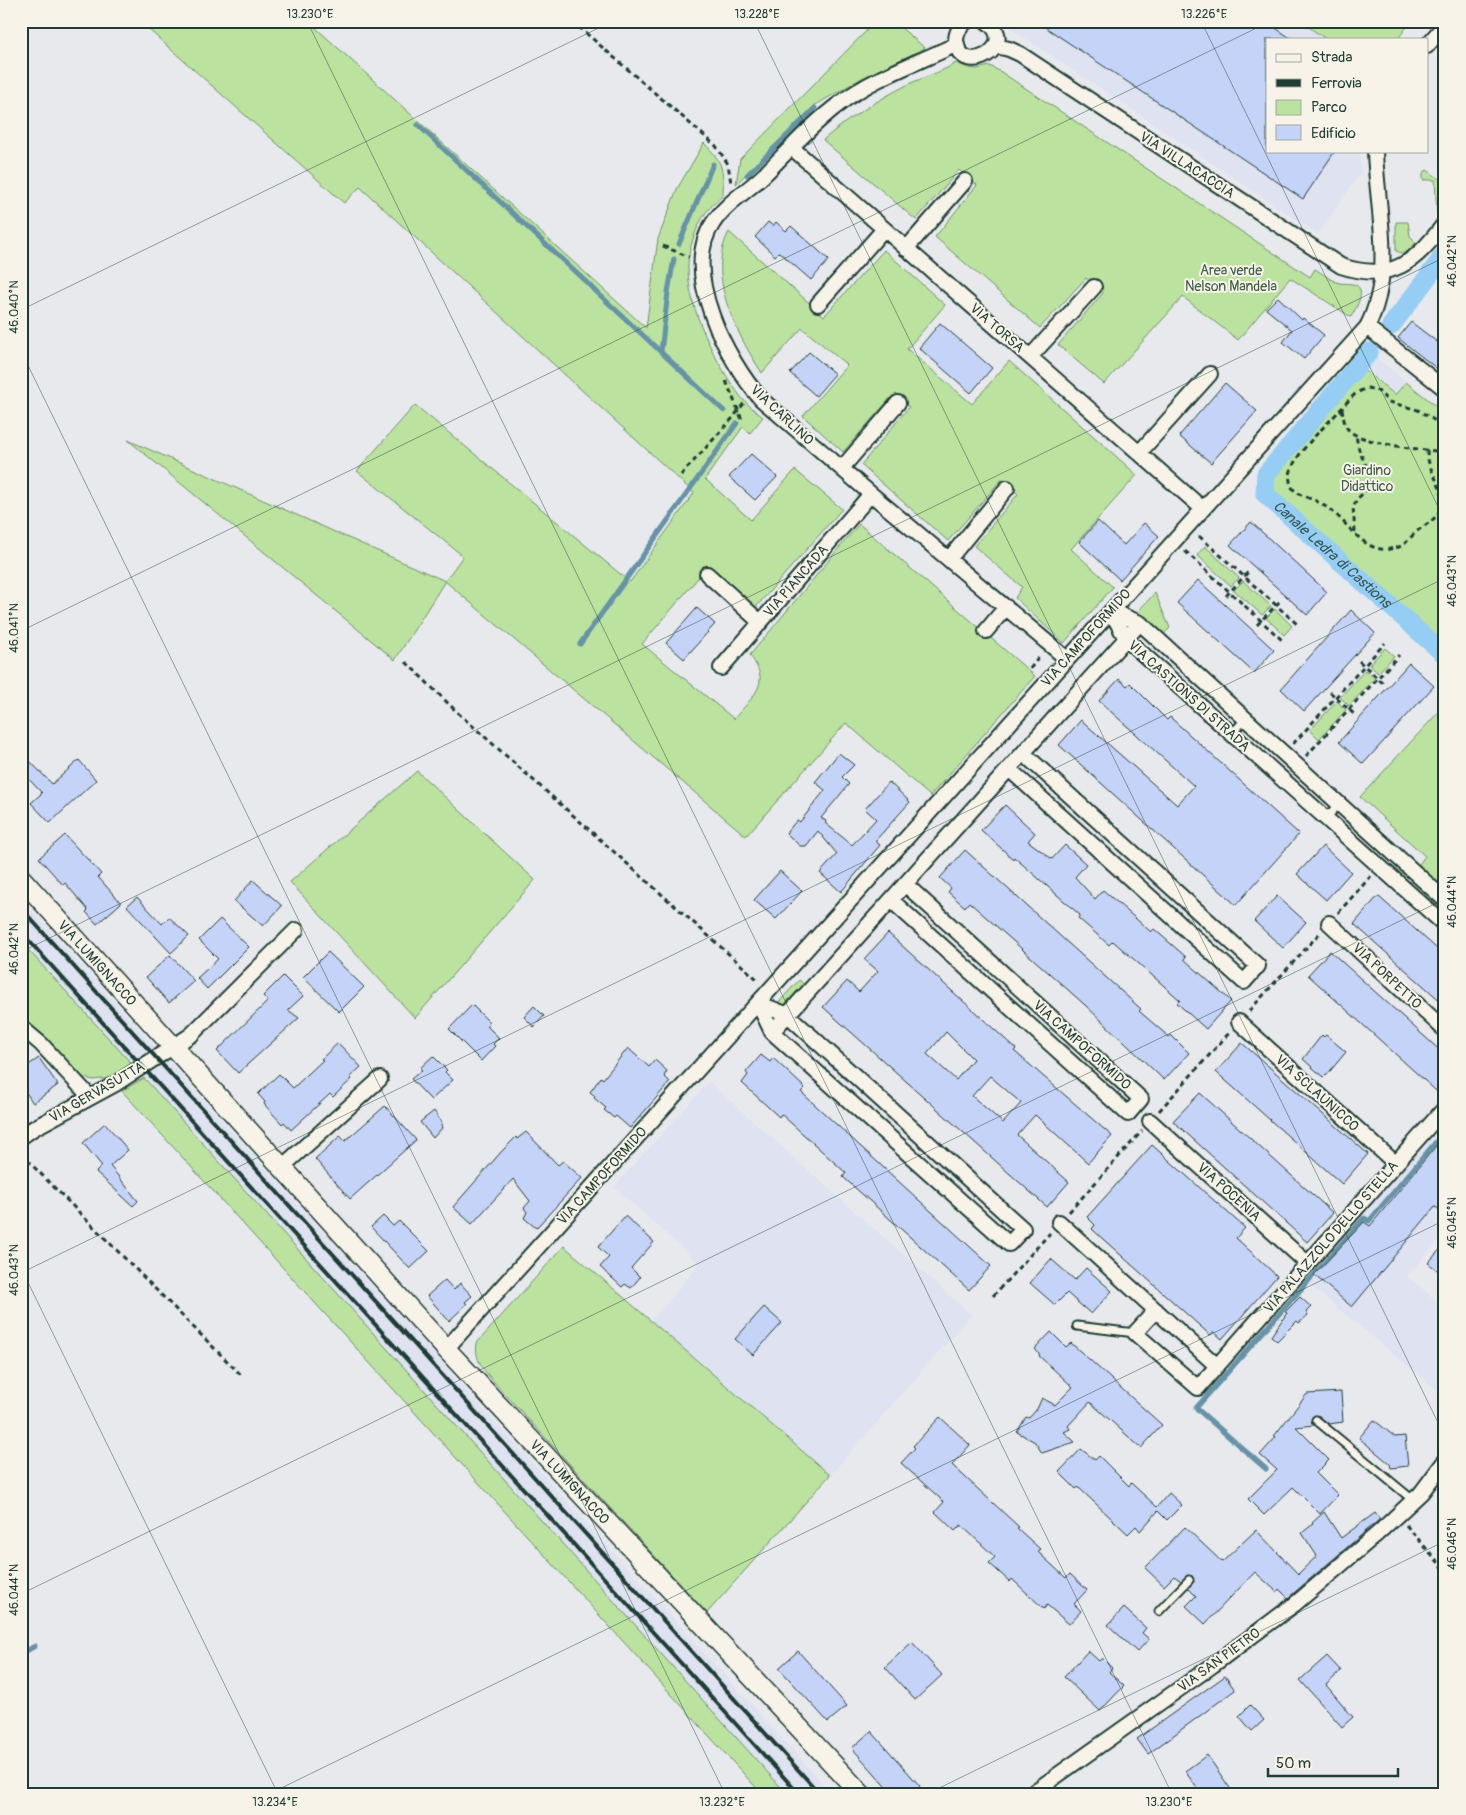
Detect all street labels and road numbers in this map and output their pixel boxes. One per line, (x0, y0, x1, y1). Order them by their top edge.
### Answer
street label: VIA VILLACACCIA (1136, 128, 1238, 202)
street label: VIA TORSA (966, 300, 1028, 356)
street label: VIA CARLINO (747, 381, 817, 449)
street label: VIA PIANCADA (760, 541, 832, 621)
street label: VIA CAMPOFORMIDO (1038, 585, 1135, 691)
street label: VIA CASTIONS DI STRADA (1124, 637, 1254, 755)
street label: VIA LUMIGNACCO (54, 916, 140, 1009)
street label: VIA PORPETTO (1349, 940, 1425, 1013)
street label: VIA CAMPOFORMIDO (1029, 997, 1135, 1094)
street label: VIA SCLAUNICCO (1272, 1051, 1362, 1135)
street label: VIA GERVASUTTA (46, 1058, 148, 1126)
street label: VIA CAMPOFORMIDO (554, 1123, 651, 1229)
street label: VIA PALAZZOLO DELLO STELLA (1260, 1157, 1402, 1317)
street label: VIA POCENIA (1194, 1159, 1264, 1225)
street label: VIA LUMIGNACCO (526, 1436, 613, 1528)
street label: VIA SAN PIETRO (1174, 1624, 1264, 1696)

